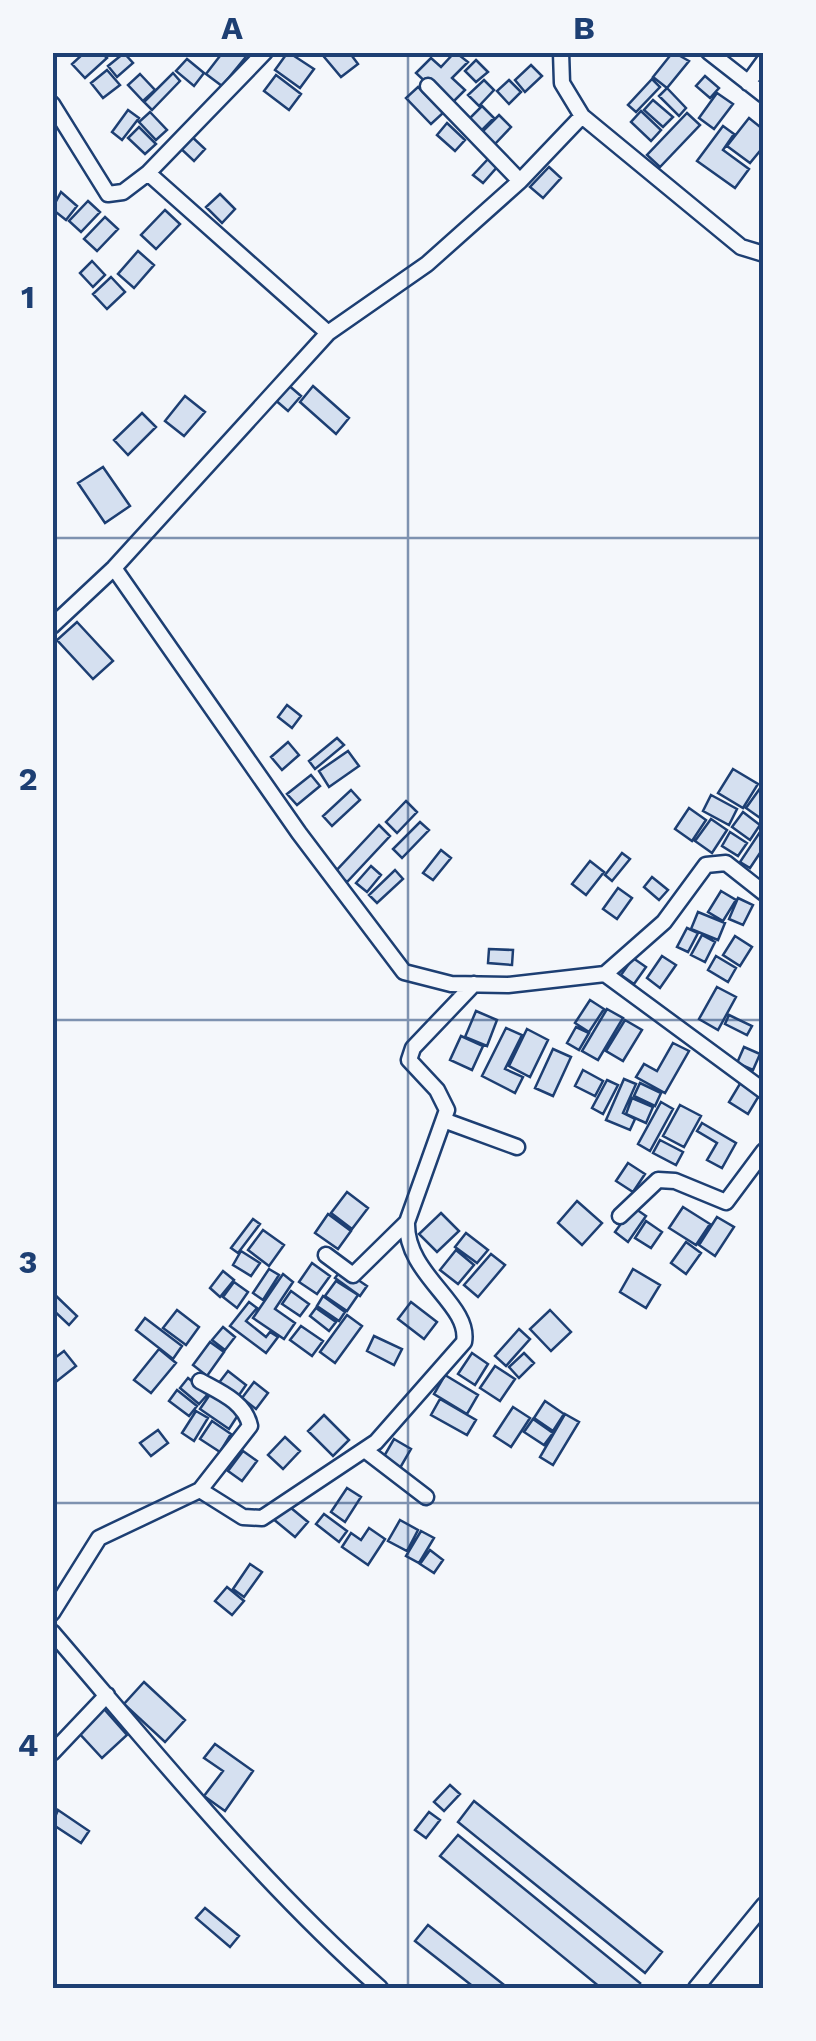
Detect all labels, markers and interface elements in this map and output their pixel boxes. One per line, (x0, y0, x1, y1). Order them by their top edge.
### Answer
text: A (221, 9, 243, 47)
text: B (573, 9, 595, 47)
text: 1 (21, 278, 35, 316)
text: 2 (18, 760, 38, 798)
text: 3 (19, 1243, 37, 1281)
text: 4 (18, 1726, 38, 1764)

